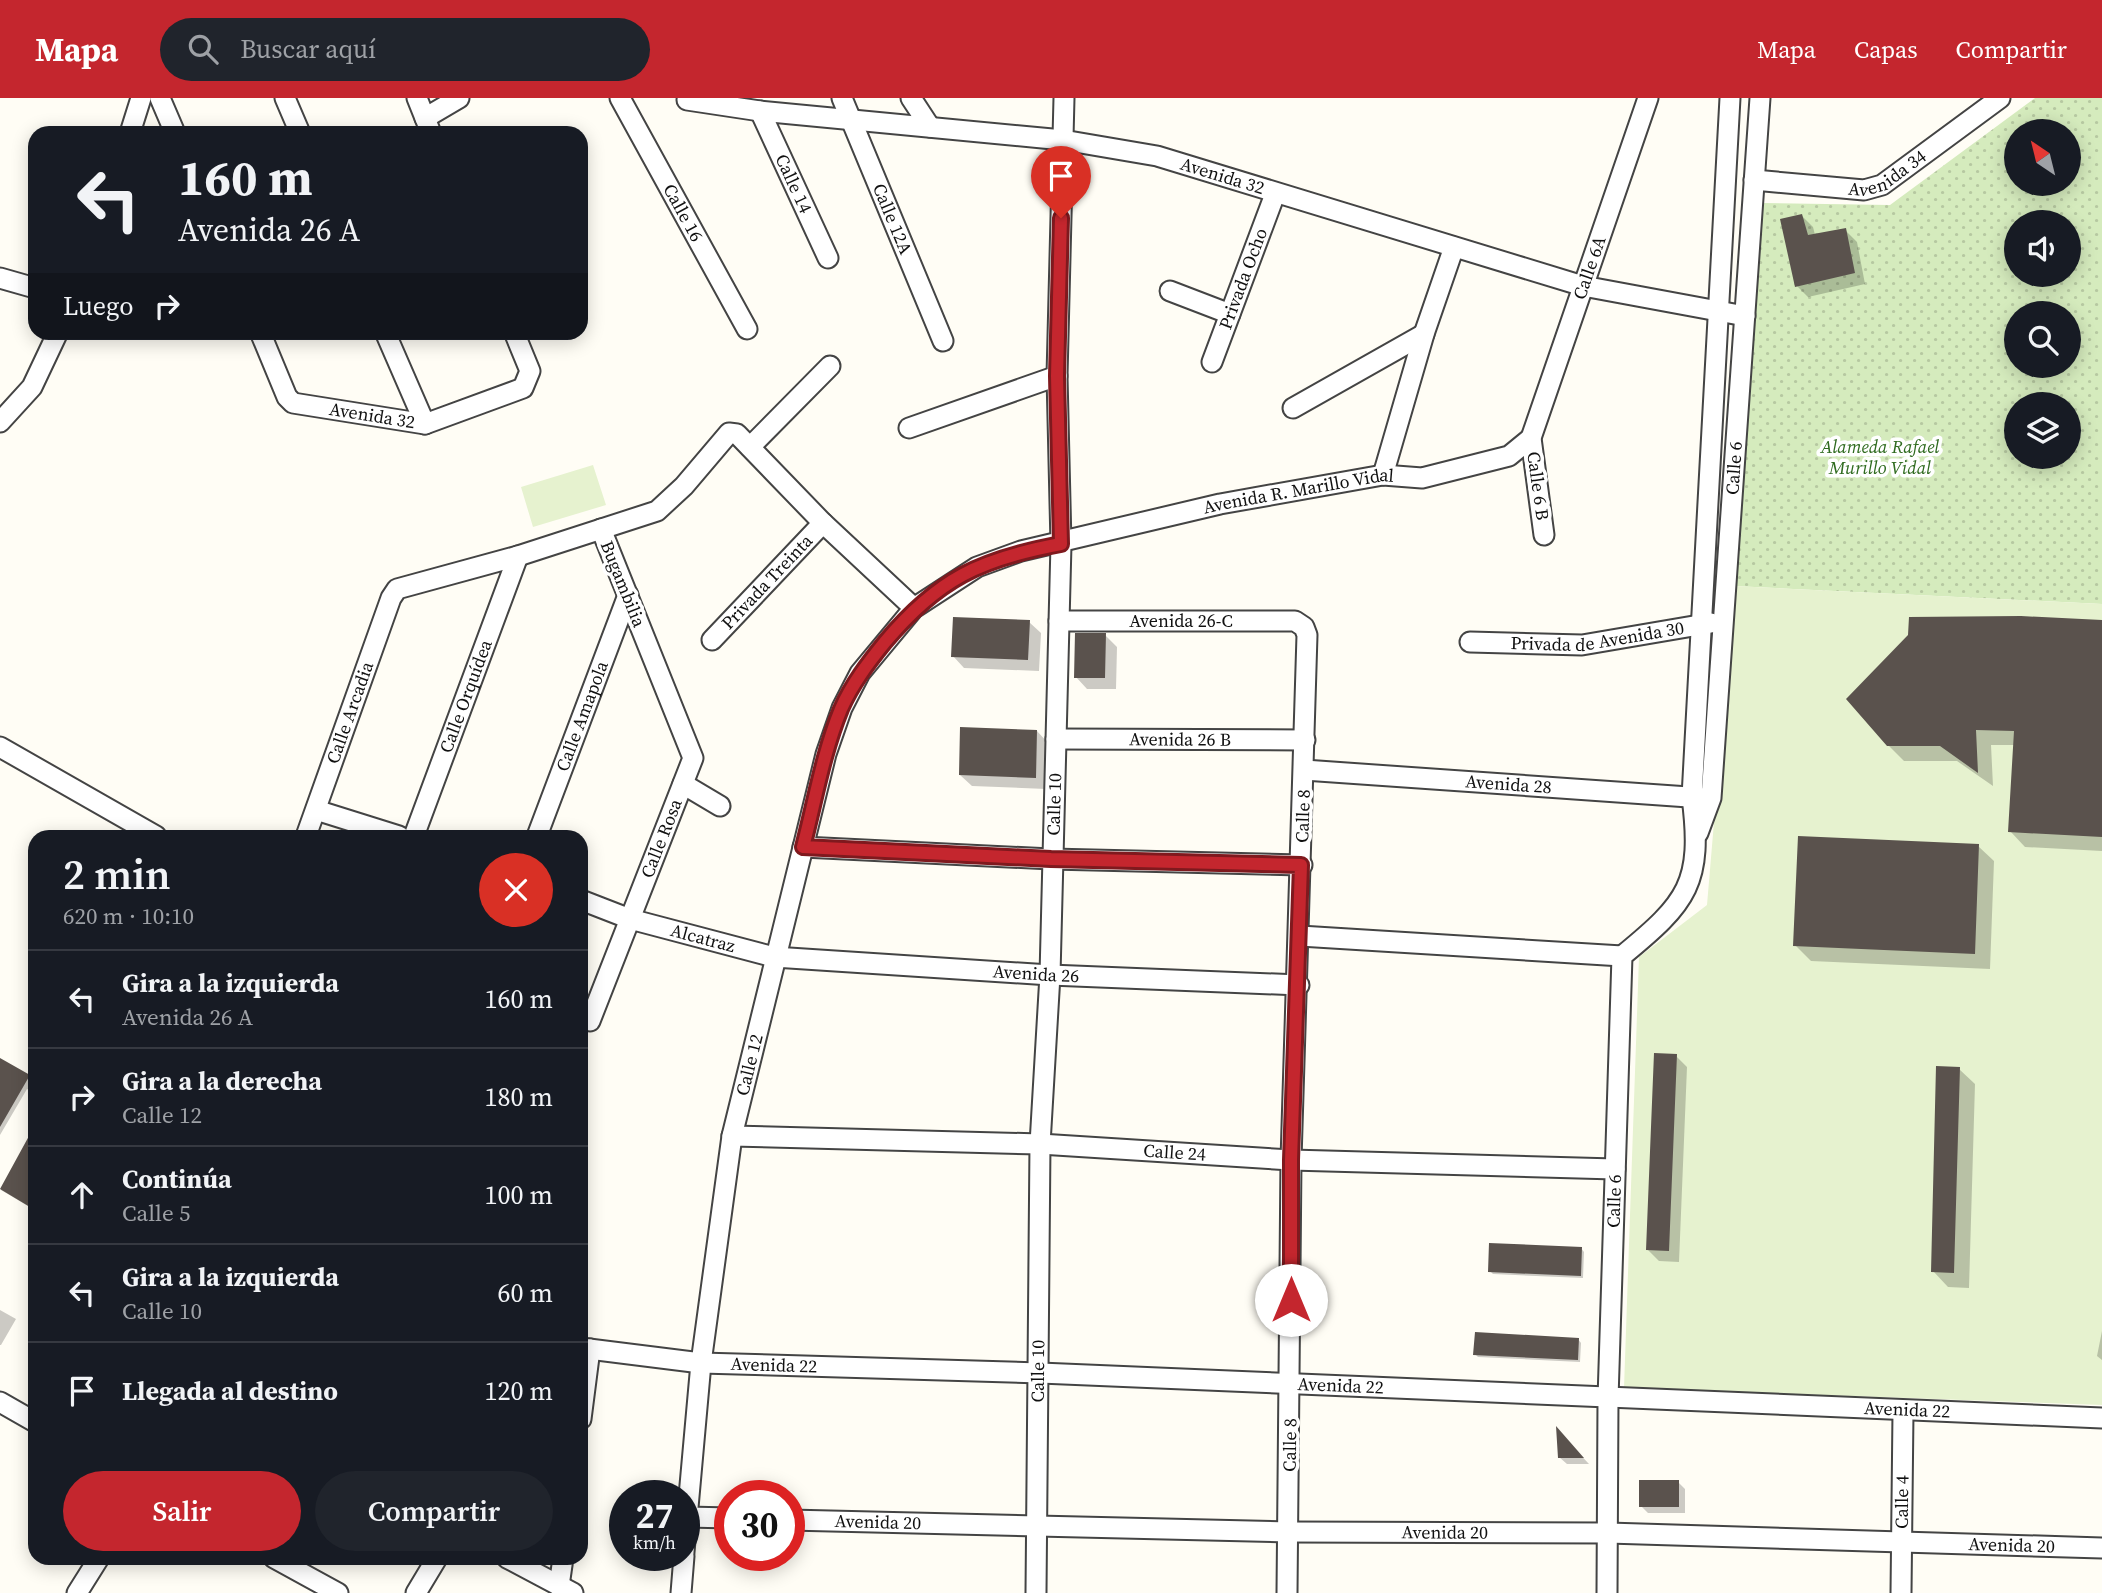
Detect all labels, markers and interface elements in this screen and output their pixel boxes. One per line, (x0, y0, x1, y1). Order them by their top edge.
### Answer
search box (160, 18, 650, 81)
text: Mapa (35, 27, 118, 72)
icon: search (184, 30, 222, 68)
text: Buscar aquí (240, 31, 376, 67)
text: Mapa (1757, 33, 1816, 66)
text: Capas (1854, 33, 1918, 66)
text: Compartir (1956, 33, 2067, 66)
north arrow (2004, 119, 2081, 196)
map controls (2004, 119, 2081, 469)
text: 160 m (178, 144, 313, 211)
street label: Avenida 34 (1847, 144, 1931, 202)
pin (1031, 146, 1091, 218)
street label: Calle 14 (770, 150, 819, 217)
street label: Avenida 32 (1178, 151, 1268, 200)
icon: left (63, 154, 154, 245)
icon: arrive (1042, 157, 1080, 195)
street label: Calle 16 (657, 179, 710, 246)
street label: Calle 12A (867, 180, 919, 258)
text: Avenida 26 A (178, 208, 360, 252)
button: sound (2004, 210, 2081, 287)
street label: Privada Ocho (1212, 224, 1273, 333)
street label: Calle 6A (1567, 232, 1612, 303)
icon: right (148, 287, 186, 325)
text: Luego (63, 288, 134, 324)
button: search (2004, 301, 2081, 378)
button: layers (2004, 392, 2081, 469)
street label: Avenida 32 (328, 396, 417, 434)
park label: Alameda Rafael Murillo Vidal (1820, 434, 1939, 480)
street label: Calle 6 (1719, 440, 1748, 496)
street label: Calle 6 B (1521, 450, 1556, 522)
street label: Avenida R. Marillo Vidal (1200, 462, 1395, 520)
street label: Privada Treinta (716, 528, 818, 635)
street label: Bugambilia (595, 537, 652, 632)
street label: Avenida 26-C (1129, 608, 1233, 633)
street label: Privada de Avenida 30 (1510, 615, 1686, 657)
street label: Calle Orquídea (433, 635, 498, 756)
street label: Calle Arcadia (320, 657, 380, 767)
street label: Calle Amapola (550, 657, 614, 775)
street label: Avenida 26 B (1129, 726, 1231, 752)
street label: Avenida 28 (1465, 768, 1553, 799)
street label: Calle 10 (1041, 773, 1067, 836)
street label: Calle 8 (1289, 789, 1316, 843)
street label: Calle Rosa (634, 794, 688, 882)
text: 2 min (63, 845, 171, 903)
button: close (479, 853, 553, 927)
text: 620 m · 10:10 (63, 900, 194, 932)
street label: Alcatraz (668, 917, 738, 958)
street label: Avenida 26 (992, 958, 1080, 988)
text: Gira a la izquierda (122, 965, 339, 1001)
icon: left (63, 980, 101, 1018)
text: 160 m (485, 981, 553, 1017)
text: Avenida 26 A (122, 1001, 253, 1033)
street label: Calle 12 (729, 1031, 769, 1098)
text: Gira a la derecha (122, 1063, 322, 1099)
icon: right (63, 1078, 101, 1116)
text: 180 m (485, 1079, 553, 1115)
text: Calle 12 (122, 1099, 202, 1131)
street label: Calle 24 (1143, 1138, 1207, 1167)
text: Continúa (122, 1161, 232, 1197)
street label: Calle 6 (1600, 1174, 1627, 1228)
icon: ahead (63, 1176, 101, 1214)
text: 100 m (485, 1177, 553, 1213)
text: Calle 5 (122, 1197, 191, 1229)
text: Gira a la izquierda (122, 1259, 339, 1295)
position arrow (1254, 1263, 1328, 1337)
icon: left (63, 1274, 101, 1312)
text: 60 m (498, 1275, 553, 1311)
text: Calle 10 (122, 1295, 202, 1327)
street label: Calle 10 (1025, 1340, 1050, 1402)
street label: Avenida 22 (730, 1351, 818, 1378)
street label: Avenida 22 (1297, 1371, 1384, 1400)
icon: arrive (63, 1372, 101, 1410)
text: Llegada al destino (122, 1373, 338, 1409)
text: 120 m (485, 1373, 553, 1409)
street label: Avenida 22 (1863, 1395, 1951, 1424)
street label: Calle 8 (1277, 1418, 1302, 1472)
button: Salir (63, 1471, 301, 1551)
button: Compartir (315, 1471, 553, 1551)
street label: Calle 4 (1889, 1475, 1914, 1529)
speed limit sign: 30 (714, 1480, 805, 1571)
text: 27 (636, 1492, 673, 1540)
street label: Avenida 20 (834, 1508, 922, 1535)
street label: Avenida 20 (1402, 1519, 1488, 1545)
text: km/h (633, 1530, 676, 1555)
street label: Avenida 20 (1968, 1531, 2055, 1559)

